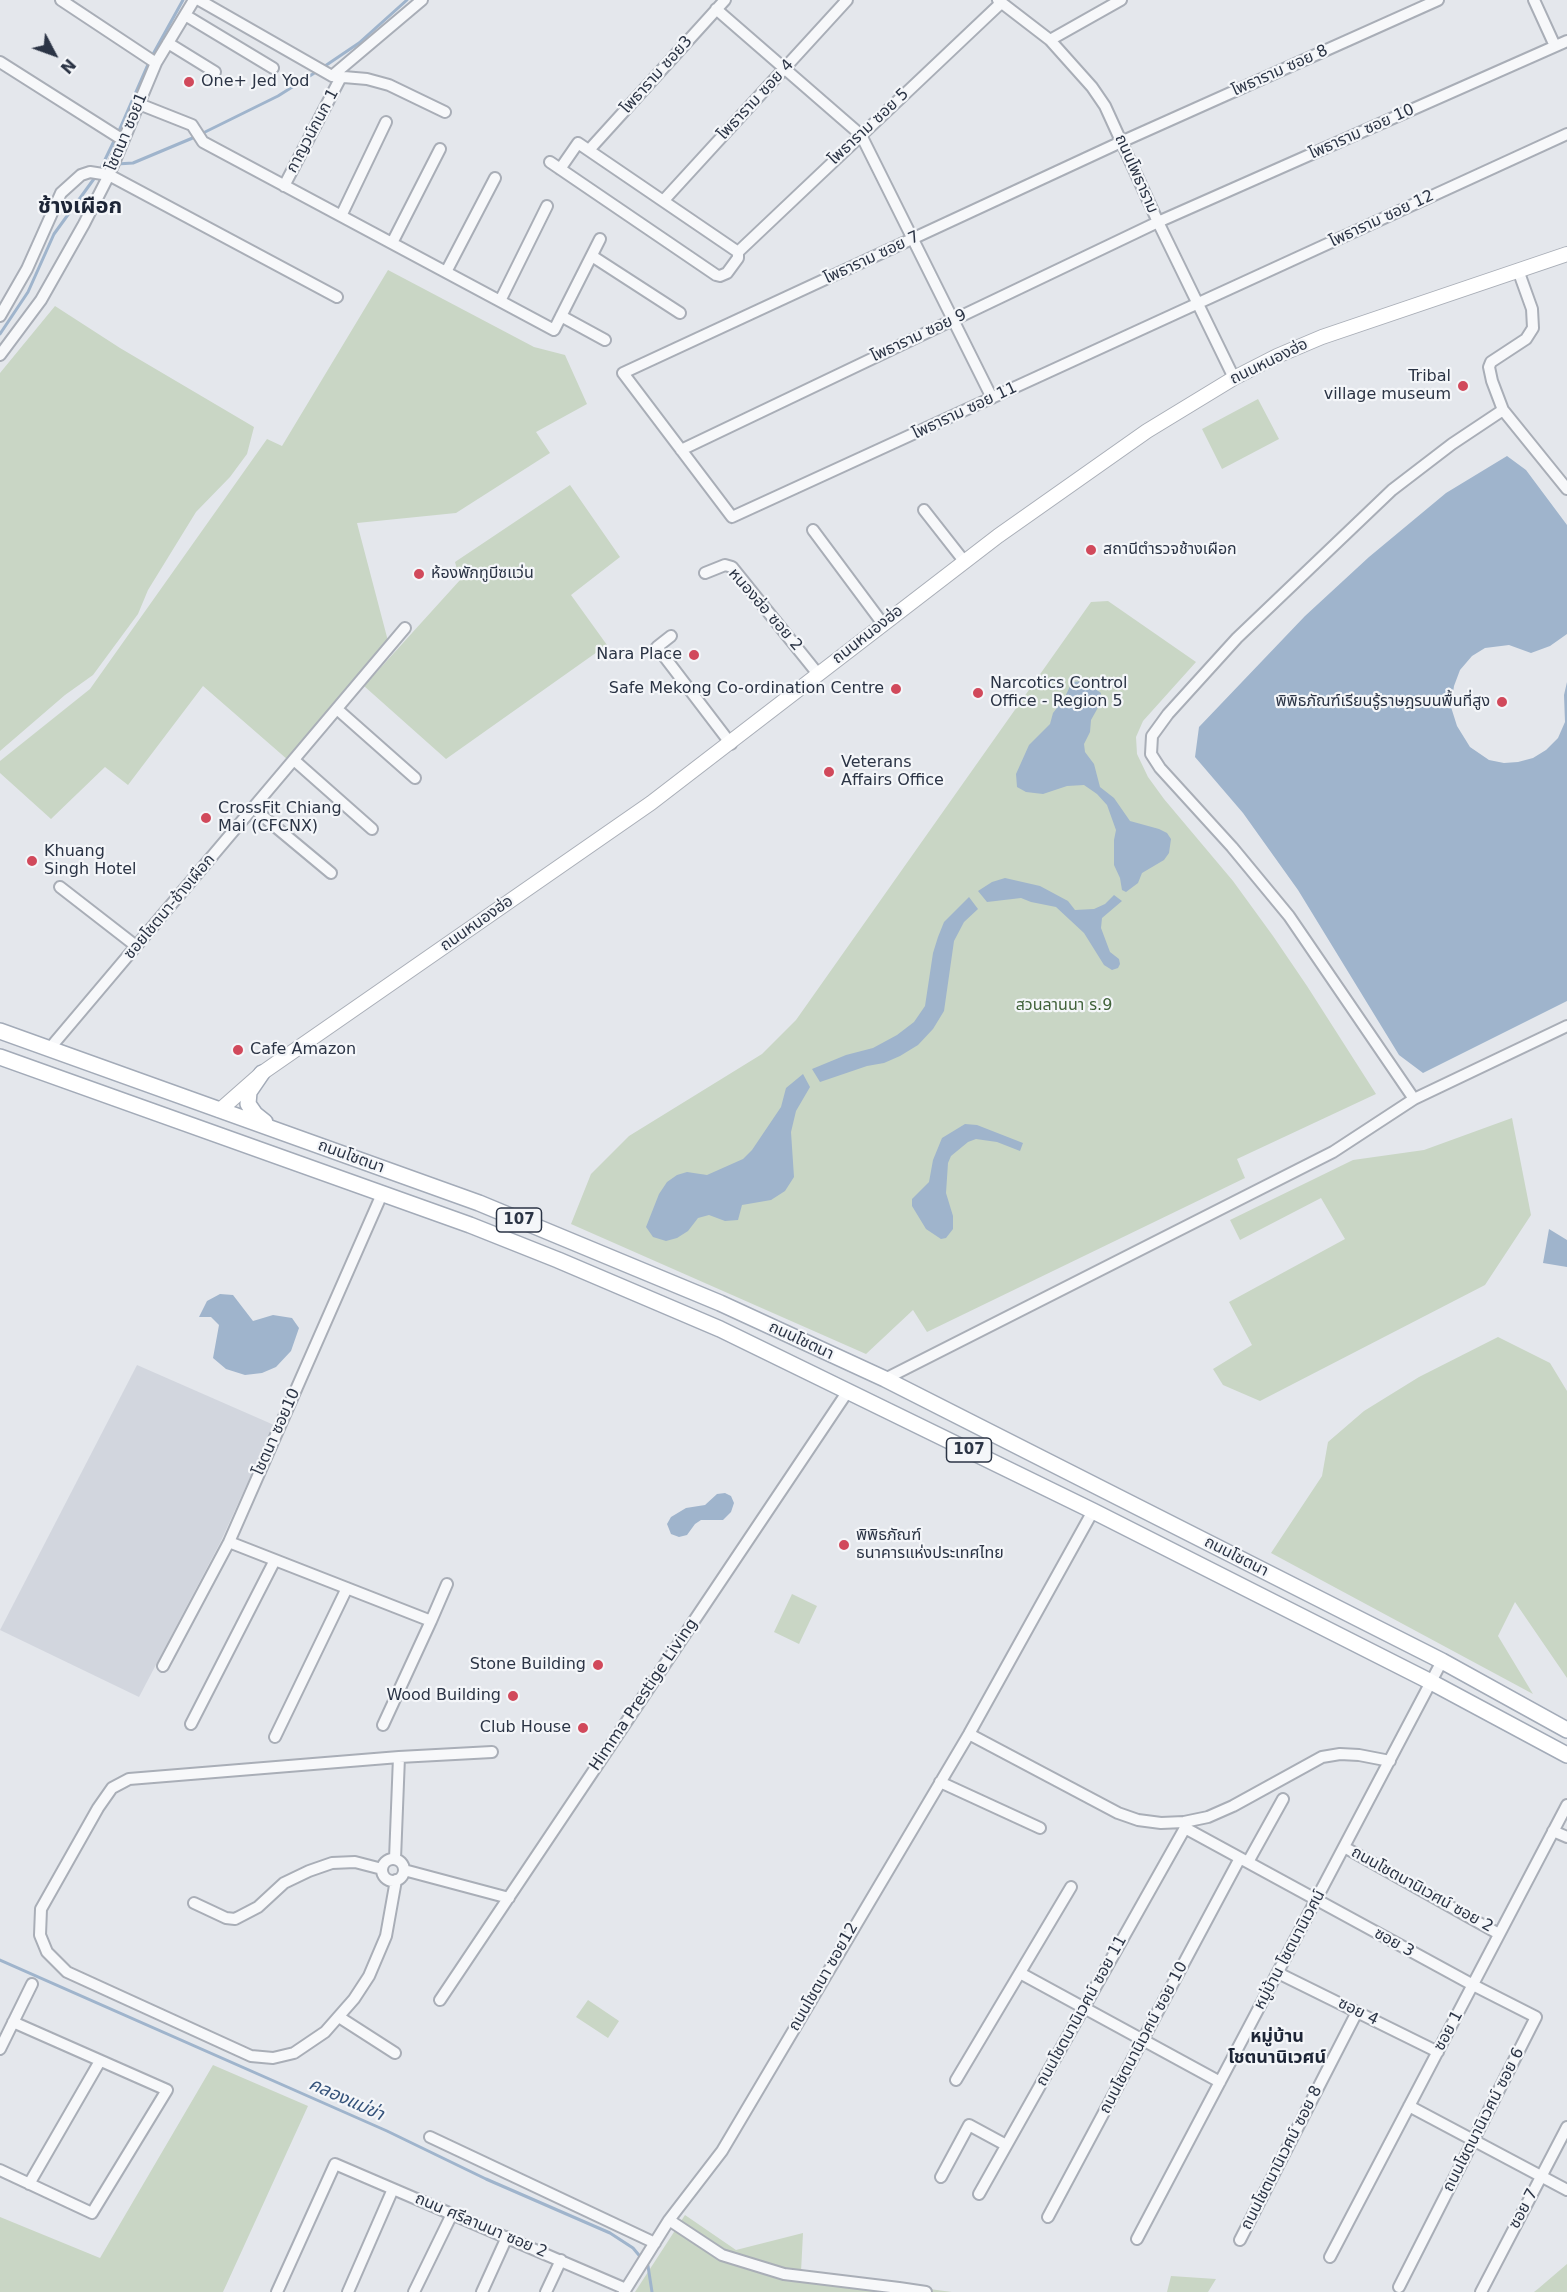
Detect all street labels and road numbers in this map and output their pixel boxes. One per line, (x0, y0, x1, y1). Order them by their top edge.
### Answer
street label: โพธาราม ซอย3 (617, 32, 697, 118)
street label: โพธาราม ซอย 8 (1229, 41, 1331, 101)
street label: โพธาราม ซอย 4 (714, 56, 798, 144)
street label: โพธาราม ซอย 5 (825, 85, 913, 169)
street label: กาญวน์กนก 1 (283, 86, 343, 176)
street label: โชตนา ซอย1 (102, 90, 152, 174)
street label: โพธาราม ซอย 10 (1306, 100, 1418, 164)
street label: ถนนโพธาราม (1110, 132, 1162, 216)
street label: โพธาราม ซอย 12 (1327, 186, 1437, 252)
street label: โพธาราม ซอย 7 (821, 228, 923, 288)
street label: โพธาราม ซอย 9 (868, 306, 970, 366)
street label: ถนนหนองฮ่อ (1227, 335, 1311, 389)
street label: โพธาราม ซอย 11 (910, 378, 1020, 444)
street label: หนองฮ่อ ซอย 2 (724, 565, 806, 655)
street label: ถนนหนองฮ่อ (829, 601, 907, 669)
street label: ซอยโชตนา-ช้างเผือก (121, 851, 219, 963)
street label: ถนนหนองฮ่อ (437, 892, 517, 956)
street label: ถนนโชตนา (315, 1136, 387, 1178)
road number: 107 (496, 1208, 542, 1232)
street label: ถนนโชตนา (766, 1318, 836, 1364)
street label: โชตนา ซอย10 (249, 1386, 305, 1478)
road number: 107 (946, 1438, 992, 1462)
street label: ถนนโชตนา (1201, 1533, 1271, 1581)
street label: Himma Prestige Living (586, 1615, 702, 1775)
street label: ถนนโชตนานิเวศน์ ซอย 2 (1348, 1843, 1496, 1937)
street label: หมู่บ้าน โชตนานิเวศน์ (1250, 1887, 1330, 2013)
street label: ถนนโชตนา ซอย12 (785, 1919, 863, 2035)
street label: ซอย 3 (1371, 1924, 1417, 1962)
street label: ถนนโชตนานิเวศน์ ซอย 11 (1033, 1932, 1131, 2090)
street label: ถนนโชตนานิเวศน์ ซอย 10 (1096, 1959, 1192, 2117)
street label: ซอย 4 (1335, 1994, 1381, 2030)
street label: ซอย 1 (1430, 2008, 1468, 2054)
street label: ถนนโชตนานิเวศน์ ซอย 6 (1439, 2045, 1529, 2195)
street label: ถนนโชตนานิเวศน์ ซอย 8 (1237, 2083, 1327, 2233)
street label: ซอย 7 (1505, 2186, 1543, 2232)
street label: ถนน ศรีลานนา ซอย 2 (412, 2189, 550, 2263)

